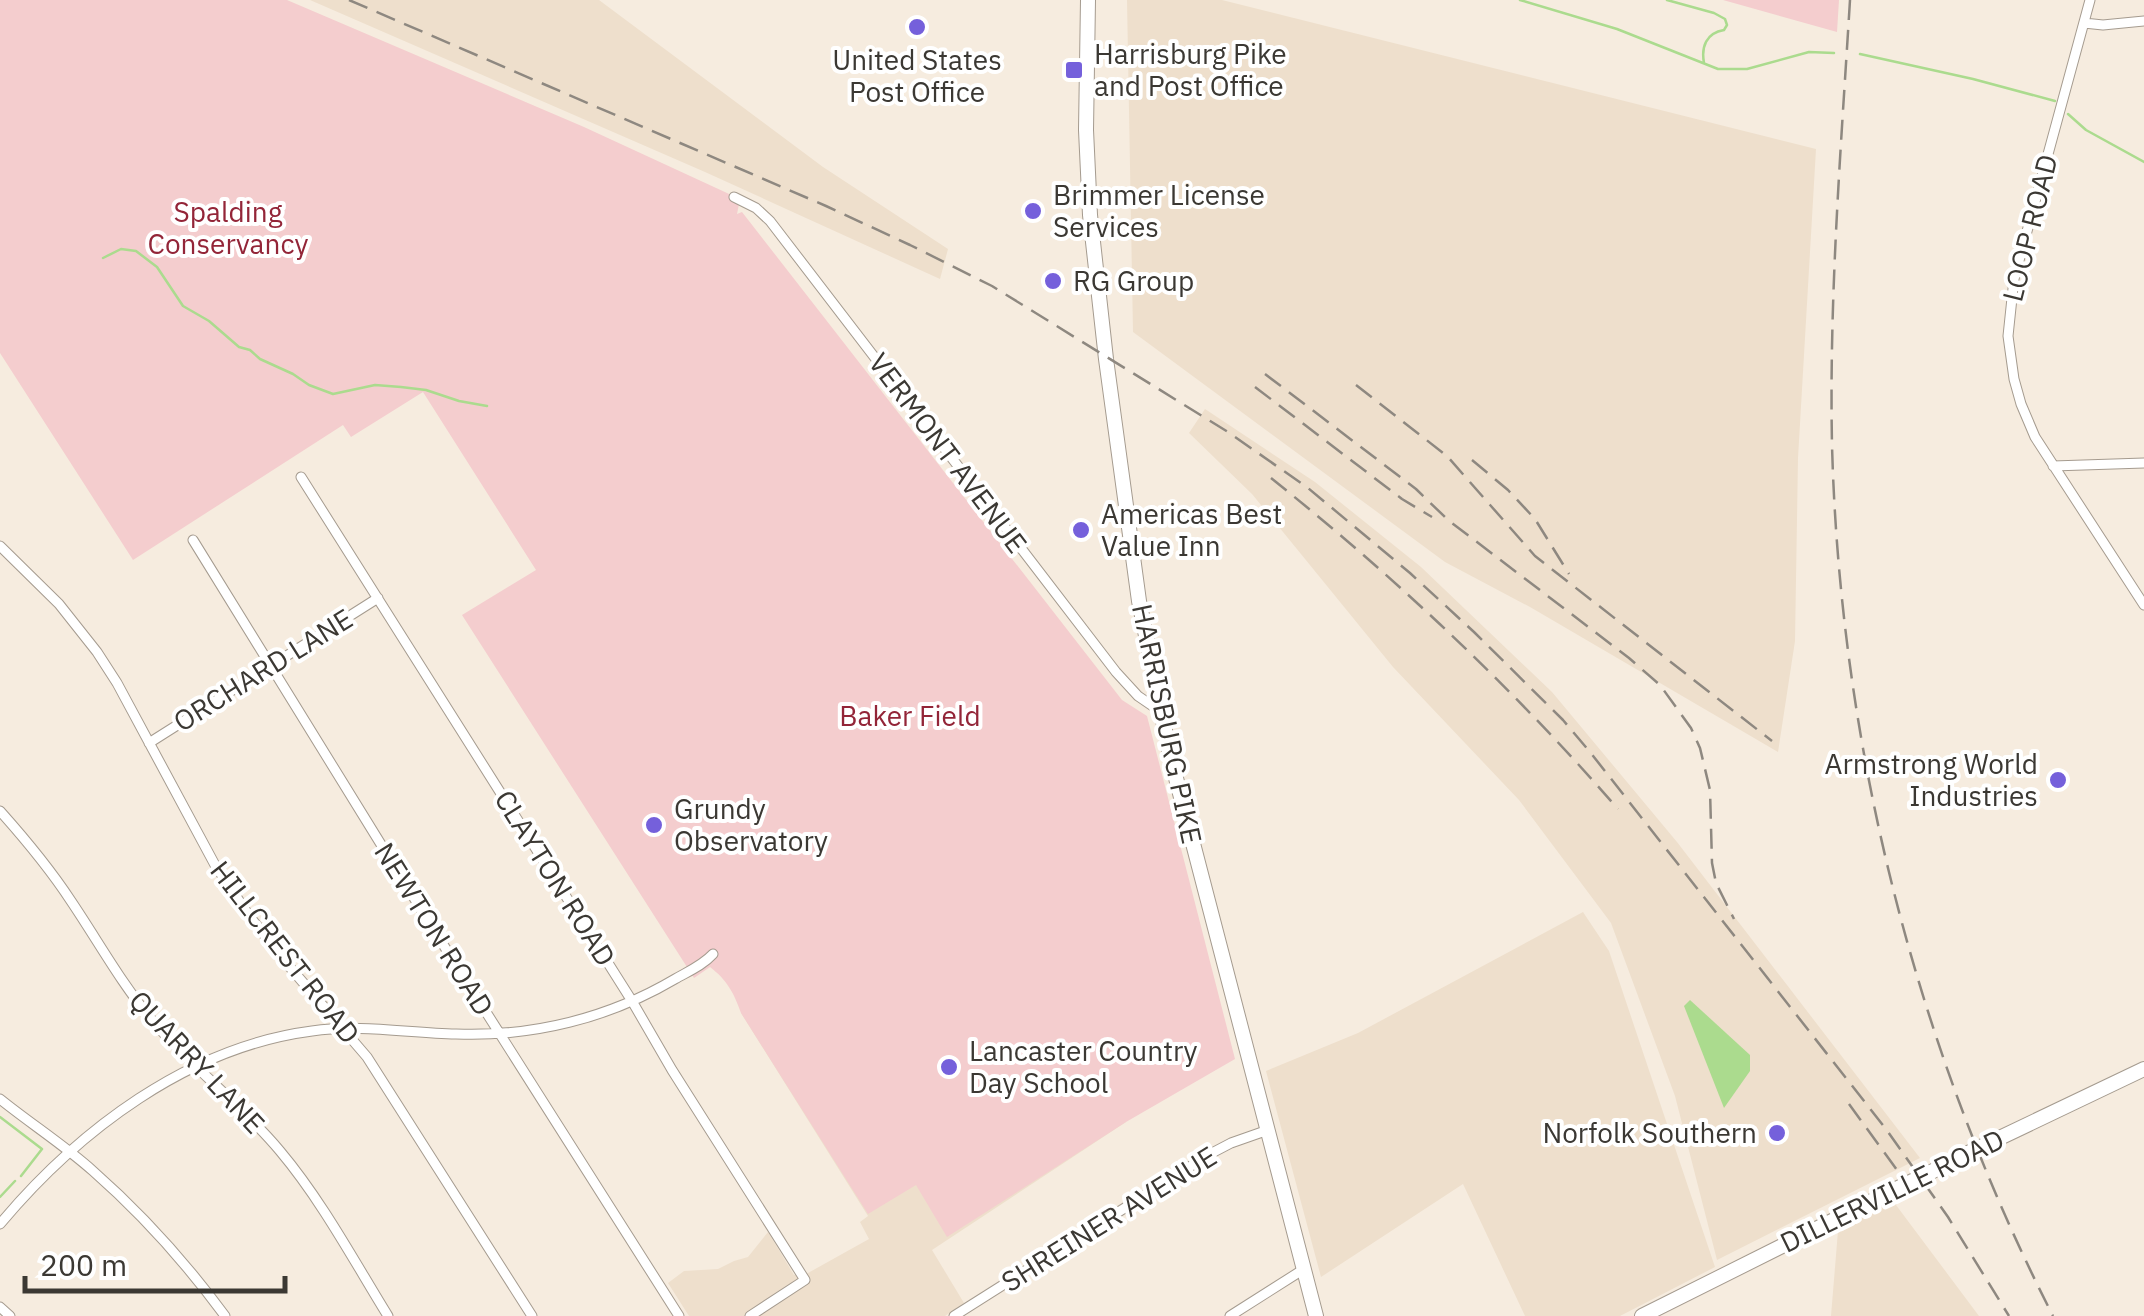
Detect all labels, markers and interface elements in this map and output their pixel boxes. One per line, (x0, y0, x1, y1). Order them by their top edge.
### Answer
marker: United States Post Office (906, 16, 928, 38)
place label: Harrisburg Pike and Post Office (1094, 35, 1287, 104)
place label: United States Post Office (832, 41, 1002, 110)
marker: Harrisburg Pike and Post Office (1063, 59, 1085, 81)
street label: LOOP ROAD (1993, 151, 2066, 305)
place label: Brimmer License Services (1053, 176, 1265, 245)
park label: Spalding Conservancy (148, 193, 309, 262)
marker: Brimmer License Services (1022, 200, 1044, 222)
place label: RG Group (1073, 262, 1194, 299)
marker: RG Group (1042, 270, 1064, 292)
street label: VERMONT AVENUE (861, 345, 1036, 560)
place label: Americas Best Value Inn (1101, 495, 1282, 564)
marker: Americas Best Value Inn (1070, 519, 1092, 541)
street label: ORCHARD LANE (166, 600, 359, 739)
street label: HARRISBURG PIKE (1124, 601, 1211, 847)
park label: Baker Field (839, 697, 981, 734)
place label: Armstrong World Industries (1825, 745, 2038, 814)
marker: Armstrong World Industries (2047, 769, 2069, 791)
street label: CLAYTON ROAD (487, 783, 624, 973)
place label: Grundy Observatory (674, 790, 828, 859)
marker: Grundy Observatory (643, 814, 665, 836)
street label: NEWTON ROAD (367, 835, 502, 1022)
street label: HILLCREST ROAD (202, 853, 368, 1051)
street label: QUARRY LANE (121, 982, 273, 1141)
place label: Lancaster Country Day School (969, 1032, 1198, 1101)
marker: Lancaster Country Day School (938, 1056, 960, 1078)
place label: Norfolk Southern (1542, 1114, 1757, 1151)
street label: DILLERVILLE ROAD (1774, 1120, 2010, 1261)
marker: Norfolk Southern (1766, 1122, 1788, 1144)
street label: SHREINER AVENUE (994, 1137, 1223, 1300)
scale bar (25, 1231, 285, 1293)
text: 200 m (40, 1245, 127, 1284)

